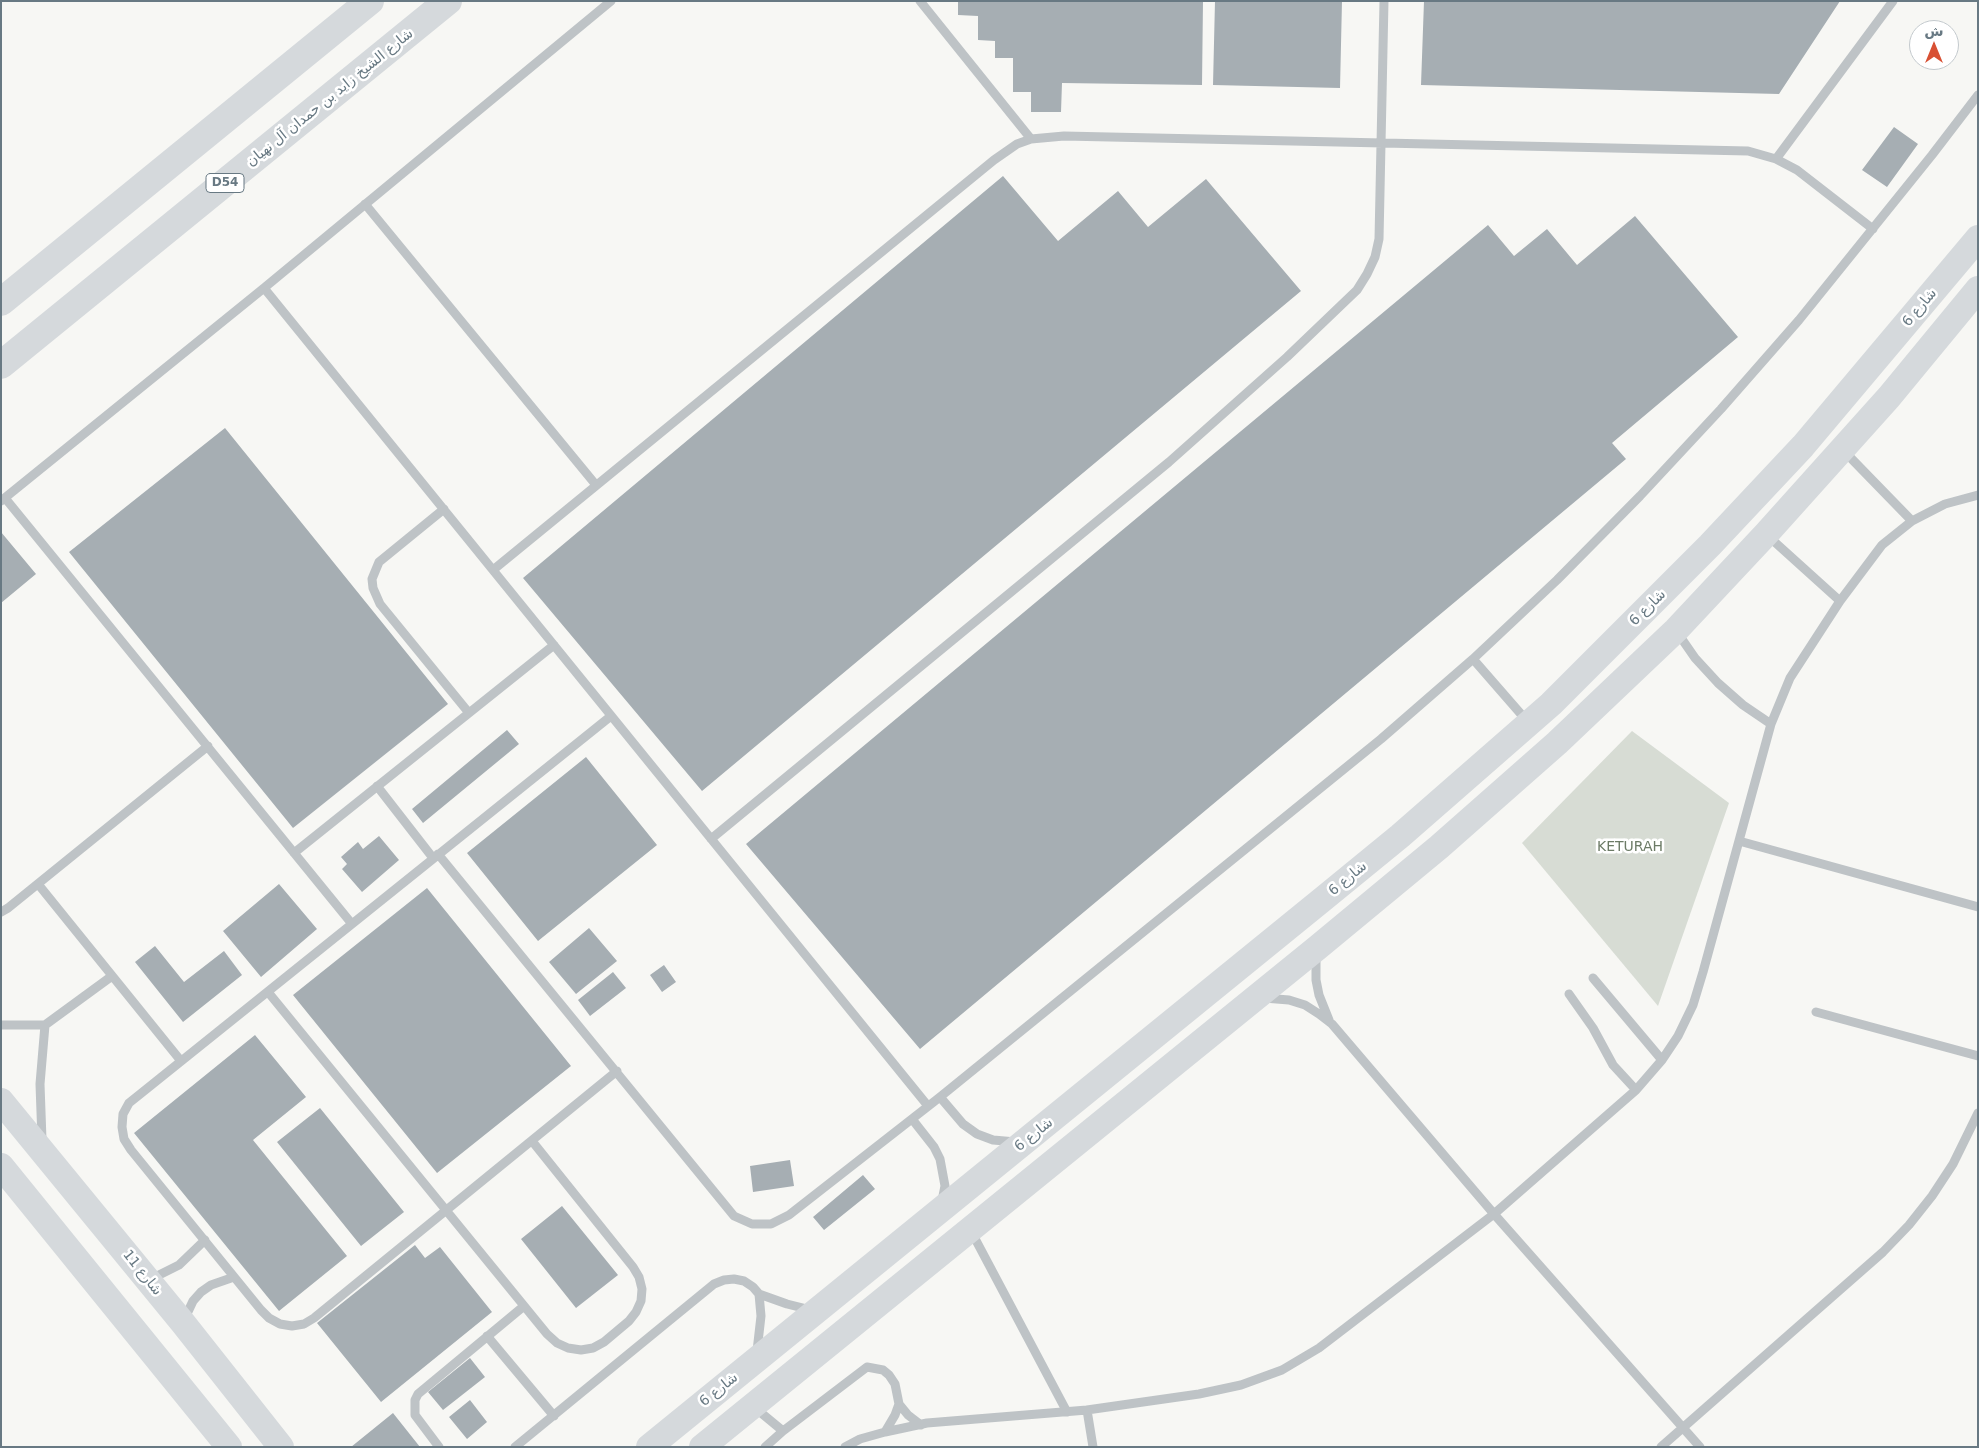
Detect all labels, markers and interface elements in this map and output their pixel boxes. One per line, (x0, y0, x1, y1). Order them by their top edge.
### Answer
north arrow (1909, 20, 1959, 70)
text: ش (1924, 23, 1944, 39)
street label: شارع الشيخ زايد بن حمدان آل نهيان (243, 26, 417, 170)
road number: D54 (206, 174, 244, 192)
street label: شارع 6 (1899, 286, 1941, 330)
street label: شارع 6 (1626, 586, 1670, 630)
park label: KETURAH (1597, 839, 1663, 855)
street label: شارع 6 (1326, 858, 1370, 900)
street label: شارع 6 (1011, 1114, 1057, 1156)
street label: شارع 11 (119, 1247, 165, 1299)
street label: شارع 6 (696, 1369, 742, 1411)

